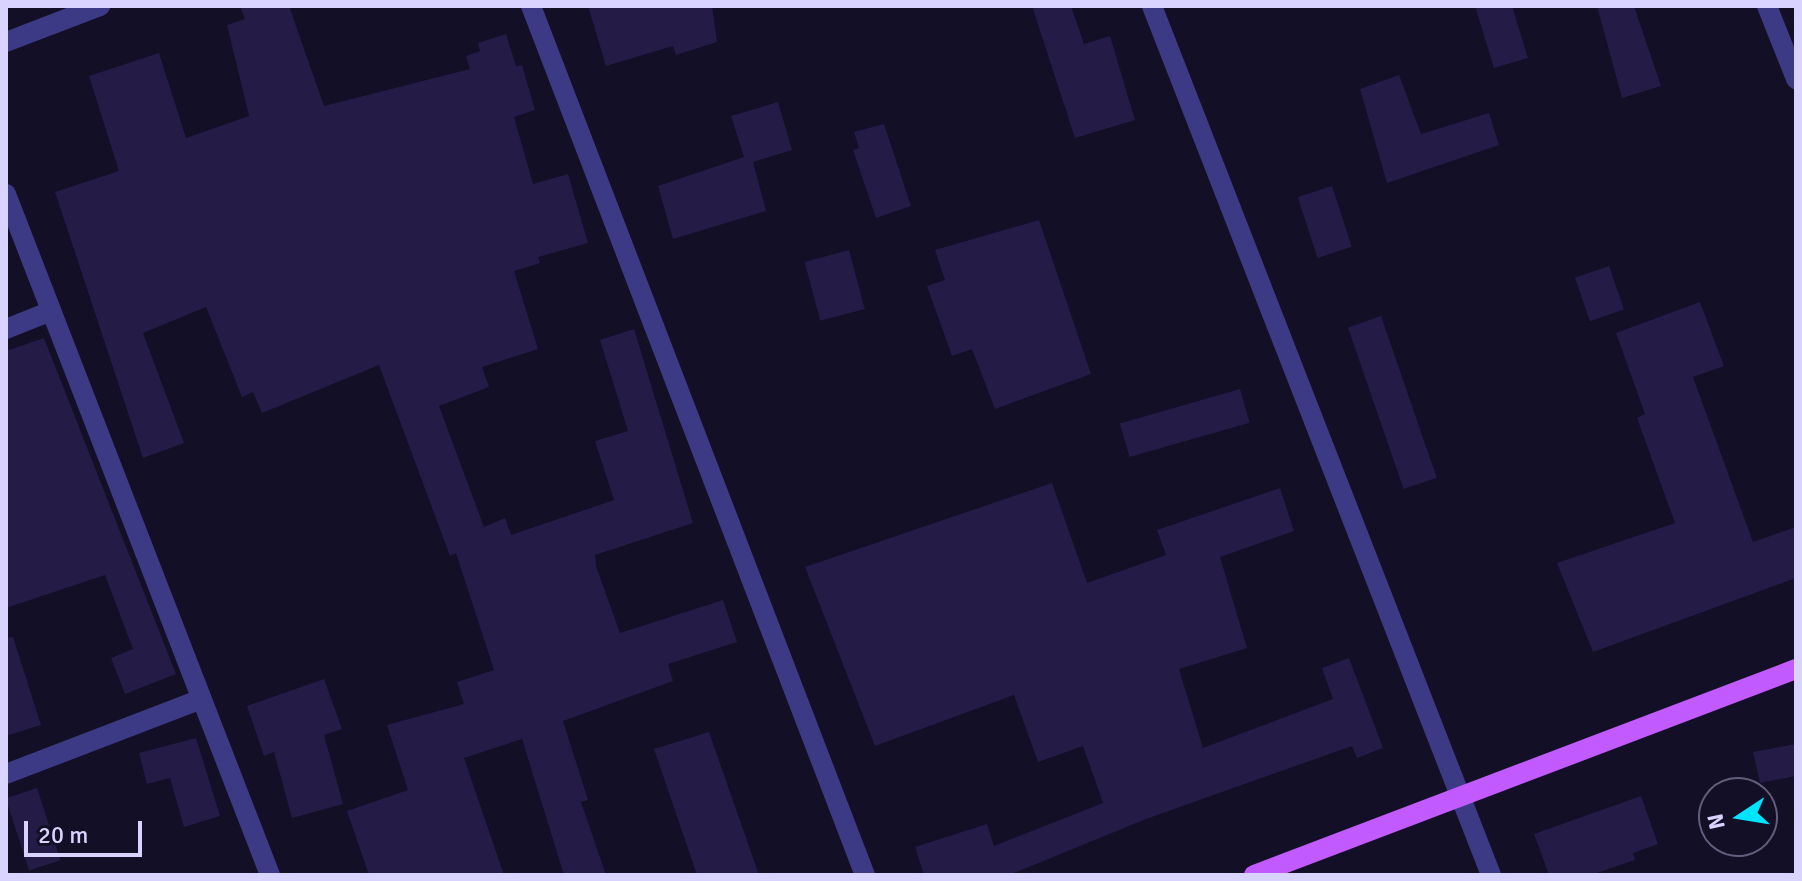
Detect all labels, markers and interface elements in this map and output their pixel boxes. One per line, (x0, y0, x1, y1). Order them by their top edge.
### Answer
north arrow (1698, 777, 1778, 857)
scale bar (28, 805, 146, 855)
text: N (1701, 811, 1731, 832)
text: 20 m (38, 820, 88, 850)

